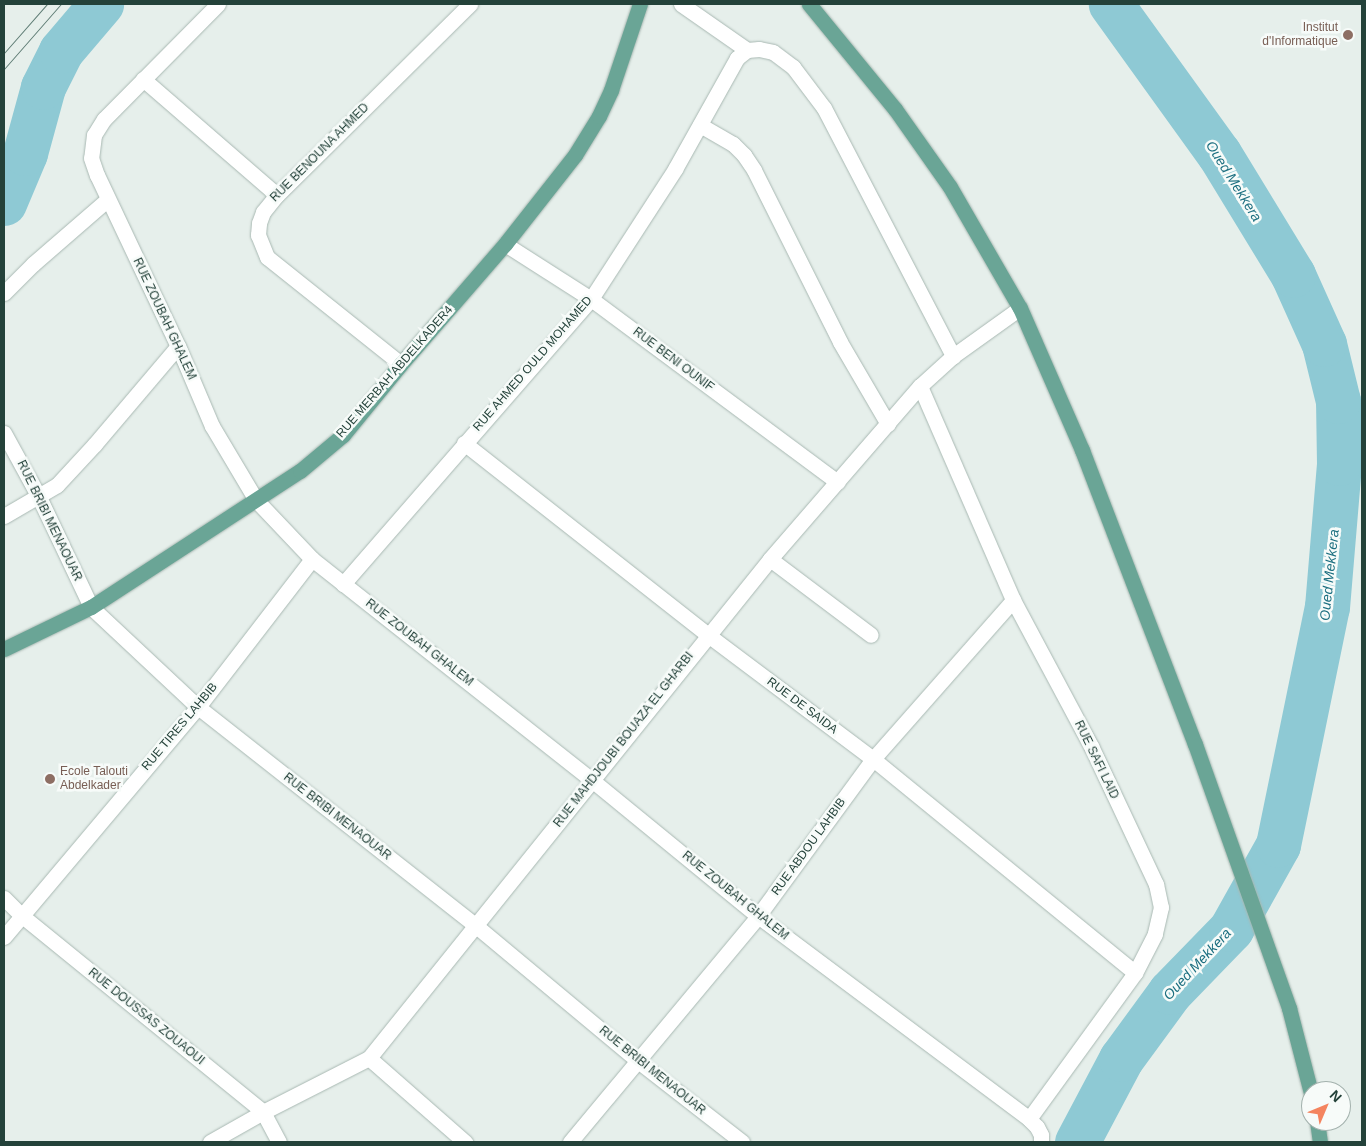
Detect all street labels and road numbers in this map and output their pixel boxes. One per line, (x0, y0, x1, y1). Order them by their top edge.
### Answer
street label: RUE BENOUNA AHMED (267, 100, 373, 206)
street label: RUE ZOUBAH GHALEM (129, 256, 199, 382)
street label: RUE AHMED OULD MOHAMED (470, 293, 596, 435)
street label: RUE MERBAH ABDELKADER4 (334, 303, 456, 441)
street label: RUE BENI OUNIF (630, 325, 716, 395)
street label: RUE BRIBI MENAOUAR (13, 458, 85, 584)
street label: RUE ZOUBAH GHALEM (362, 596, 476, 690)
street label: RUE MAHDJOUBI BOUAZA EL GHARBI (551, 649, 697, 831)
street label: RUE DE SAIDA (764, 675, 840, 737)
street label: RUE TIRES LAHBIB (139, 680, 221, 774)
street label: RUE SAFI LAID (1071, 718, 1121, 802)
street label: RUE BRIBI MENAOUAR (280, 770, 394, 864)
street label: RUE ABDOU LAHBIB (769, 795, 849, 899)
street label: RUE ZOUBAH GHALEM (679, 849, 791, 943)
street label: RUE DOUSSAS ZOUAOUI (85, 966, 207, 1068)
street label: RUE BRIBI MENAOUAR (596, 1024, 708, 1118)

